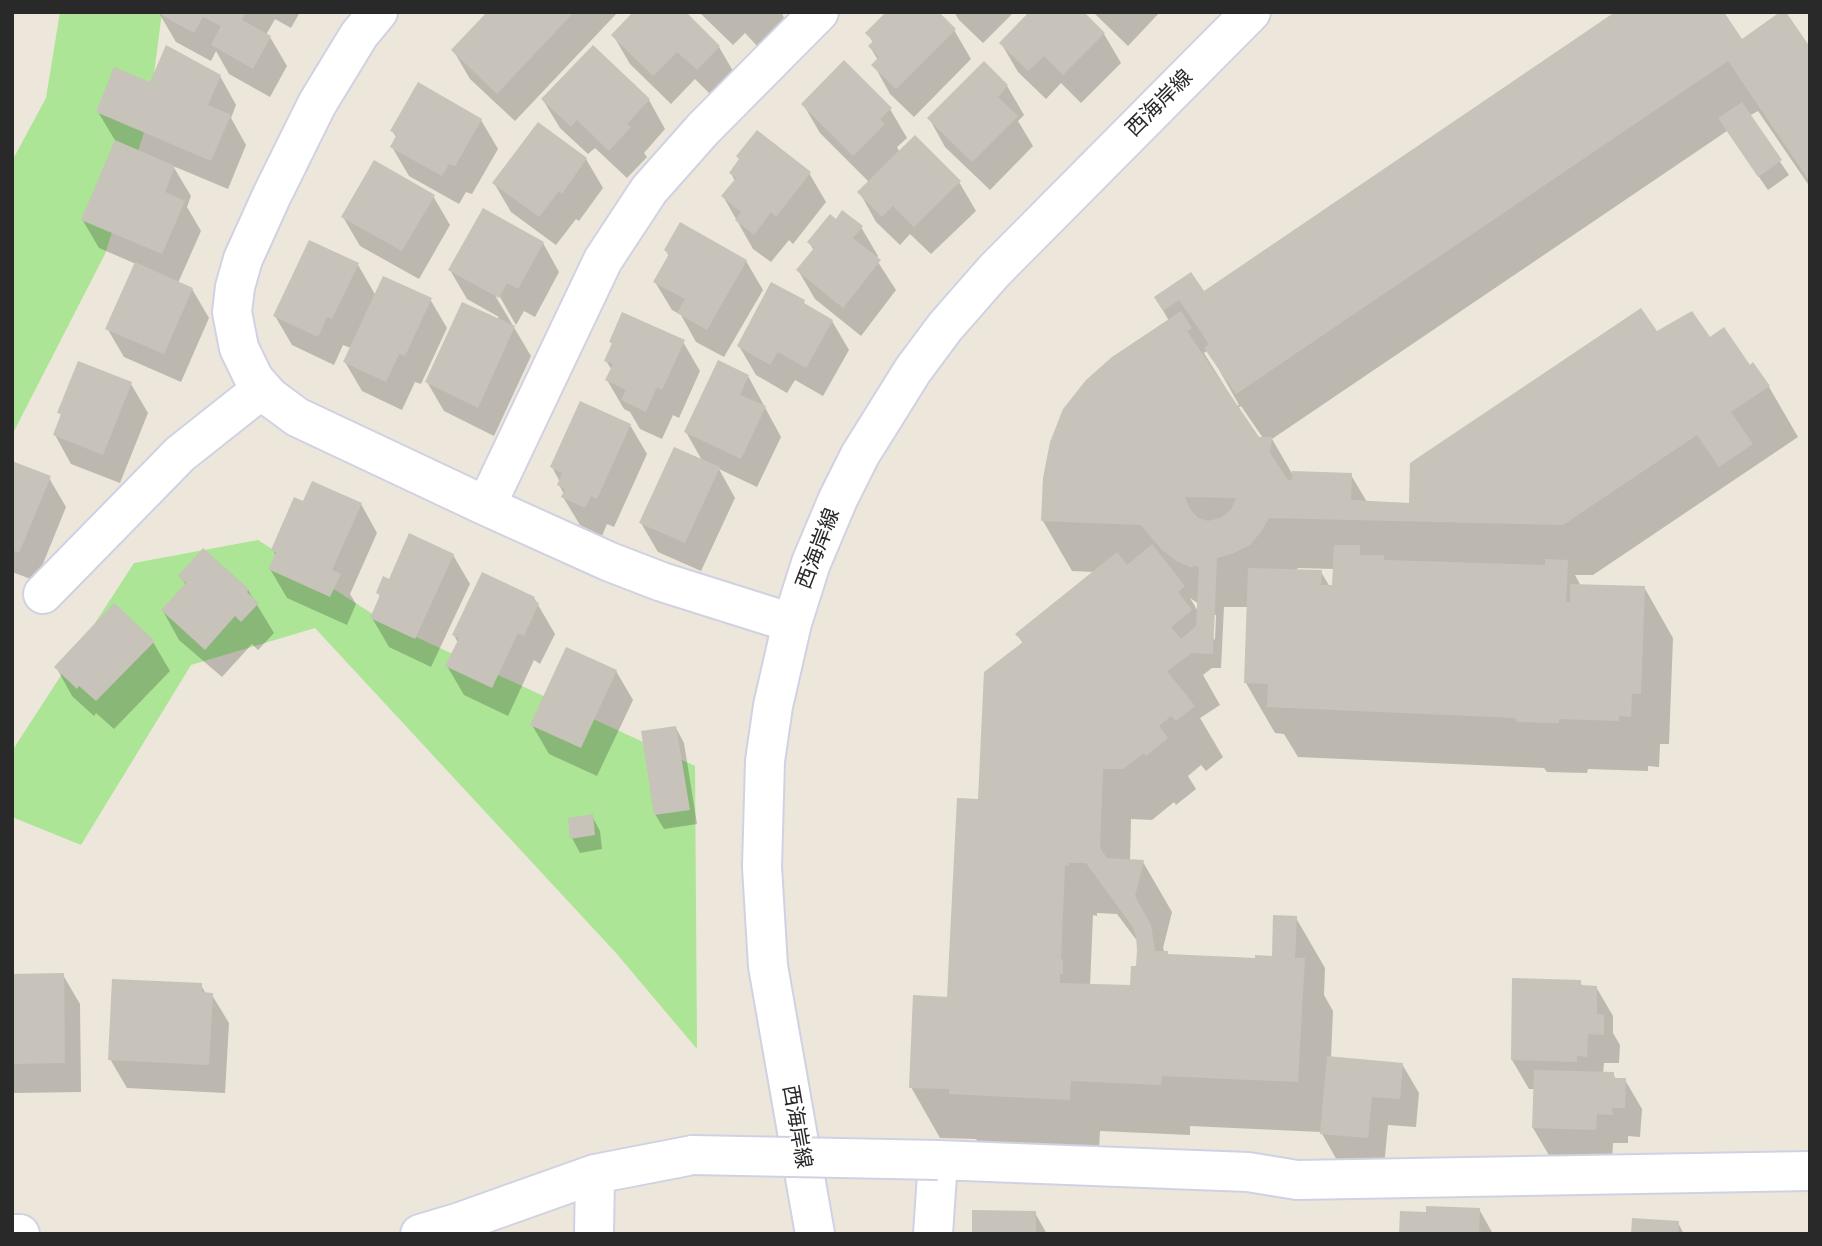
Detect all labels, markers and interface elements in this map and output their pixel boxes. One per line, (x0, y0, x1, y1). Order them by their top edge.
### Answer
street label: 西海岸線 (1121, 65, 1199, 143)
street label: 西海岸線 (792, 505, 846, 593)
street label: 西海岸線 (776, 1083, 816, 1171)

